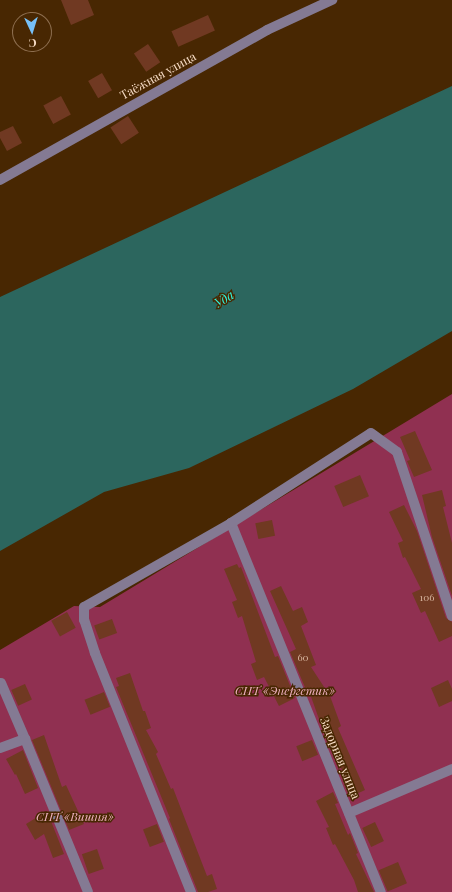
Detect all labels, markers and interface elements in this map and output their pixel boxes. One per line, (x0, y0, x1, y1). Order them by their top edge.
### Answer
north arrow (12, 12, 52, 52)
text: С (28, 36, 37, 51)
street label: Таёжная улица (118, 49, 198, 103)
water label: Уда (211, 287, 237, 311)
house number: 106 (420, 592, 434, 604)
house number: 60 (297, 652, 309, 664)
park label: СНТ «Энергетик» (235, 684, 335, 698)
street label: Задорная улица (317, 715, 363, 801)
park label: СНТ «Вишня» (36, 810, 114, 824)

